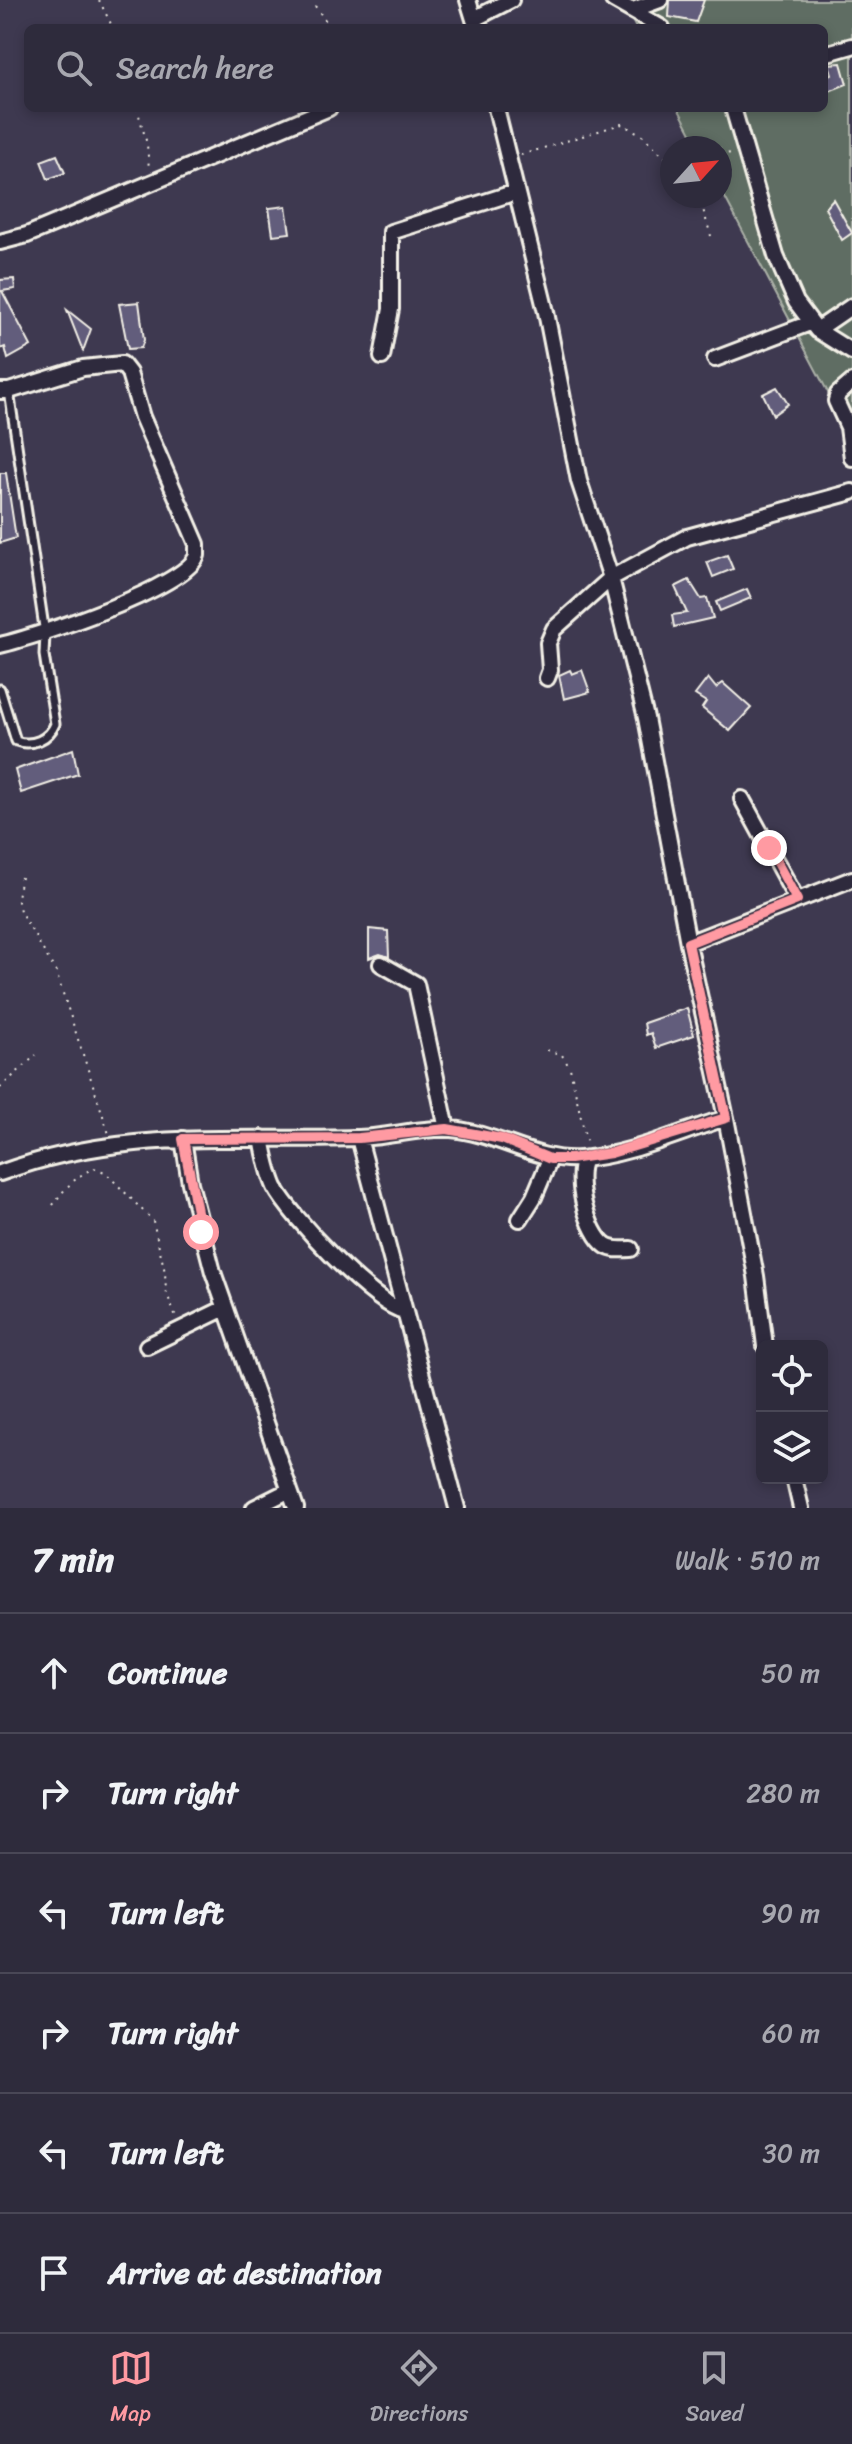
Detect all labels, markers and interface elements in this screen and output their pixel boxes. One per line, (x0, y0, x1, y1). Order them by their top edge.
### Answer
search box (24, 24, 828, 112)
text: Search here (116, 41, 274, 95)
icon: search (52, 46, 96, 90)
north arrow (660, 136, 732, 208)
route end (751, 830, 787, 866)
route start (183, 1214, 219, 1250)
map controls (756, 1340, 828, 1484)
button: locate (756, 1340, 828, 1412)
button: layers (756, 1412, 828, 1484)
text: 7 min (32, 1530, 114, 1590)
text: Walk · 510 m (675, 1537, 820, 1583)
text: Continue (108, 1646, 227, 1700)
text: 50 m (761, 1650, 820, 1696)
icon: ahead (32, 1651, 76, 1695)
text: Turn right (108, 1766, 238, 1820)
text: 280 m (746, 1770, 820, 1816)
icon: right (32, 1771, 76, 1815)
text: Turn left (108, 1886, 224, 1940)
text: 90 m (761, 1890, 820, 1936)
icon: left (32, 1891, 76, 1935)
text: Turn right (108, 2006, 238, 2060)
text: 60 m (762, 2010, 820, 2056)
icon: right (32, 2011, 76, 2055)
text: Turn left (108, 2126, 224, 2180)
text: 30 m (763, 2130, 820, 2176)
icon: left (32, 2131, 76, 2175)
text: Arrive at destination (108, 2246, 382, 2300)
icon: arrive (32, 2251, 76, 2295)
tab: Map (109, 2346, 153, 2433)
tab: Directions (370, 2346, 468, 2433)
tab: Saved (685, 2346, 743, 2433)

